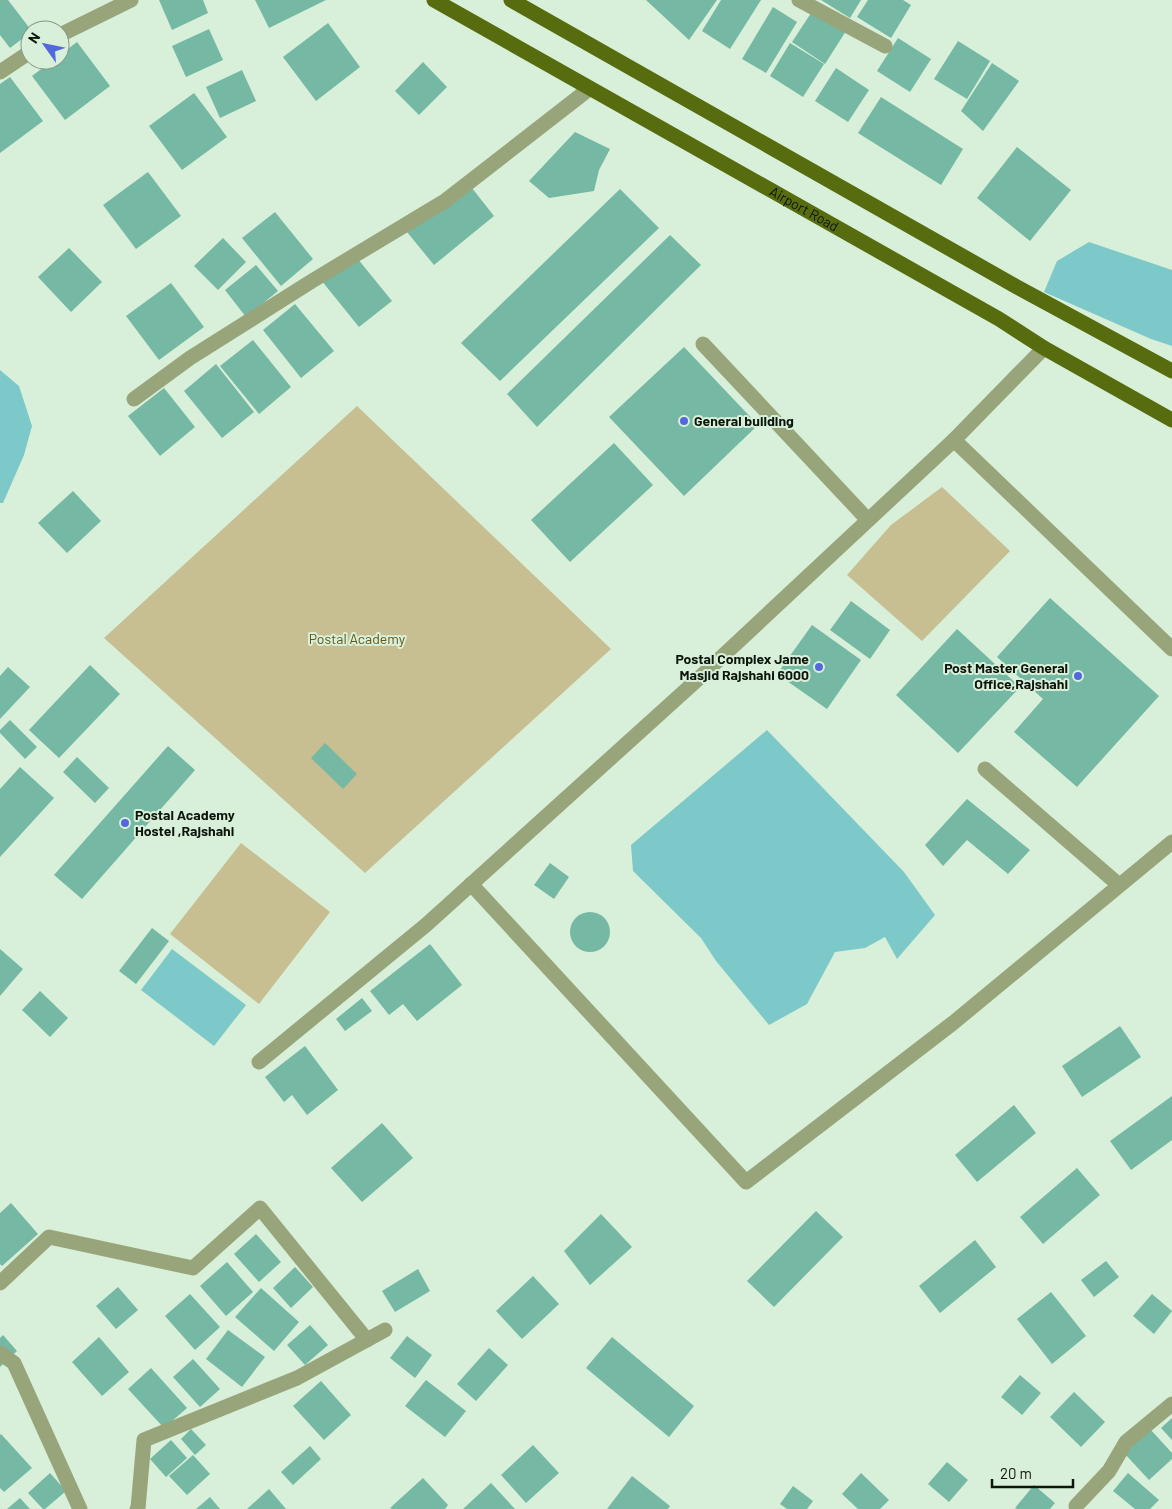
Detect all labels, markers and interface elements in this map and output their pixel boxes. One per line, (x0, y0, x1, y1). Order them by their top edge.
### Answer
north arrow (20, 20, 70, 70)
text: N (24, 29, 43, 46)
street label: Airport Road (767, 182, 842, 235)
place label: General building (694, 412, 794, 429)
marker: General building (678, 415, 690, 427)
park label: Postal Academy (309, 630, 406, 647)
place label: Postal Complex Jame Masjid Rajshahi 6000 (675, 650, 809, 683)
place label: Post Master General Office,Rajshahi (944, 659, 1068, 692)
marker: Postal Complex Jame Masjid Rajshahi 6000 (813, 661, 825, 673)
marker: Post Master General Office,Rajshahi (1072, 670, 1084, 682)
place label: Postal Academy Hostel ,Rajshahi (135, 806, 235, 839)
marker: Postal Academy Hostel ,Rajshahi (119, 817, 131, 829)
scale bar (992, 1456, 1073, 1488)
text: 20 m (1000, 1464, 1032, 1482)

